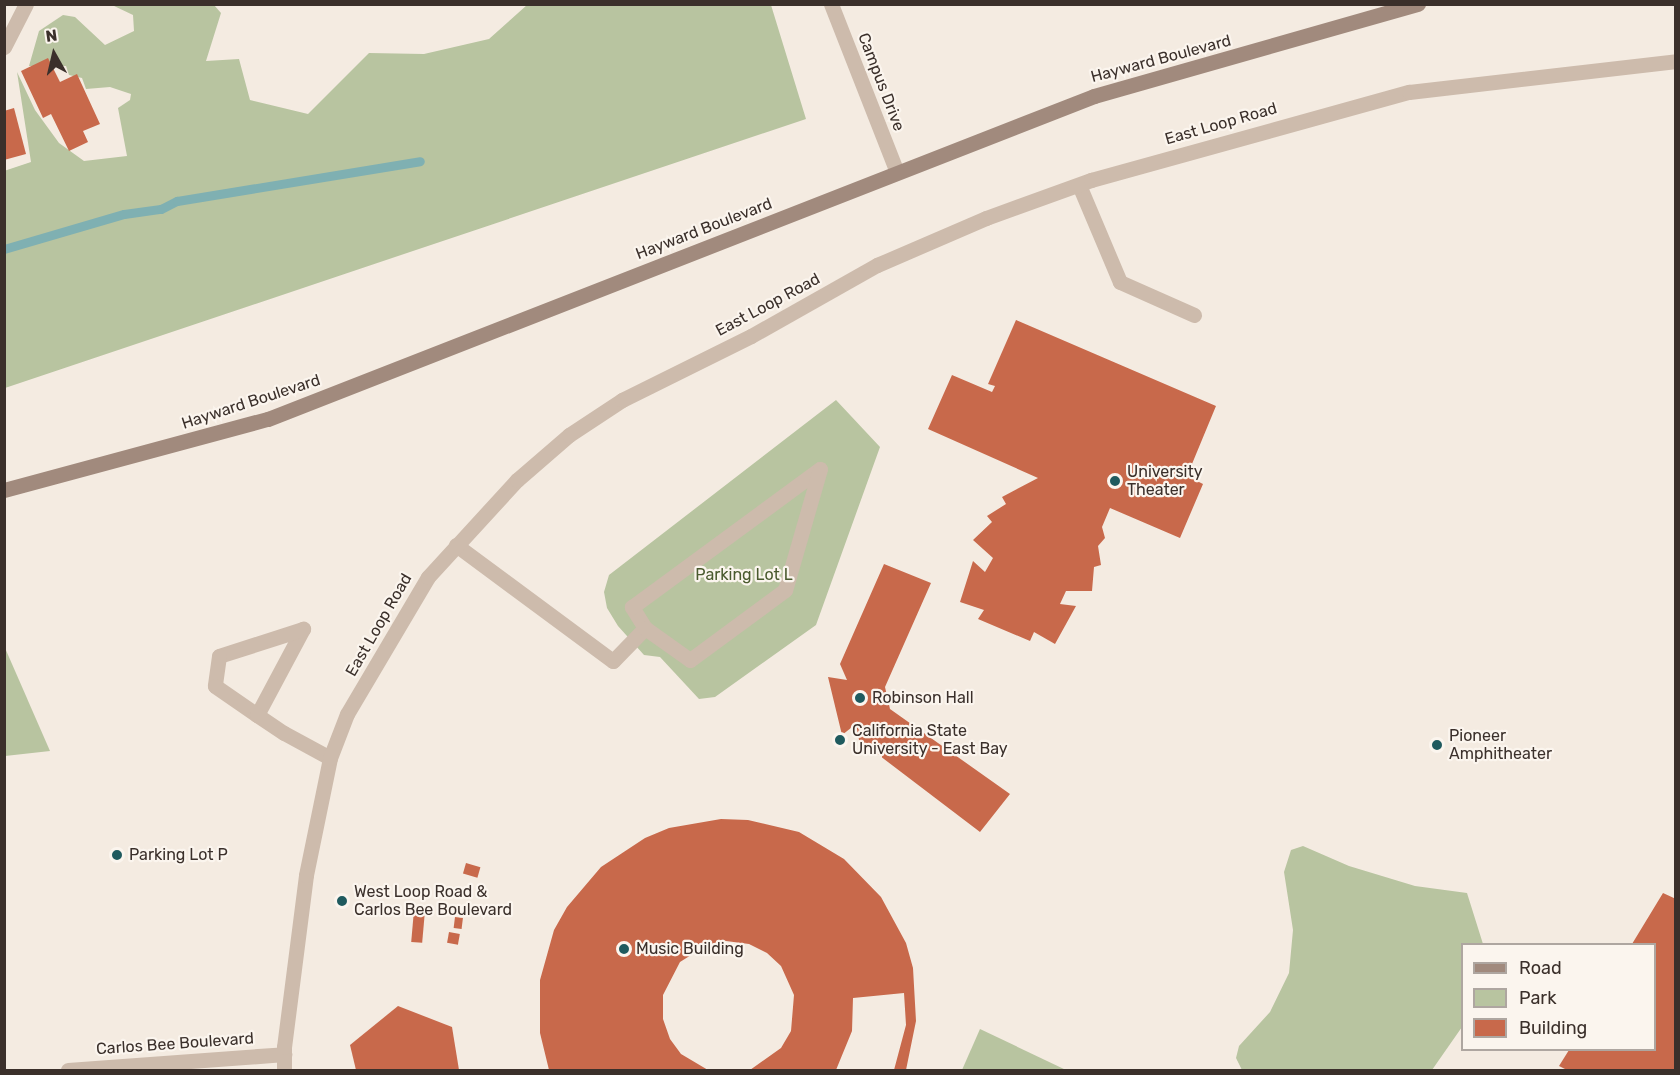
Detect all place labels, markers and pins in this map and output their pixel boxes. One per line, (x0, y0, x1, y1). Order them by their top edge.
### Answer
place label: University Theater (1127, 462, 1203, 500)
marker: University Theater (1108, 474, 1122, 488)
place label: Robinson Hall (872, 688, 974, 708)
marker: Robinson Hall (853, 691, 867, 705)
place label: California State University - East Bay (852, 721, 1008, 759)
place label: Pioneer Amphitheater (1449, 726, 1552, 764)
marker: California State University - East Bay (833, 733, 847, 747)
marker: Pioneer Amphitheater (1430, 738, 1444, 752)
place label: Parking Lot P (129, 845, 228, 865)
marker: Parking Lot P (110, 848, 124, 862)
place label: West Loop Road & Carlos Bee Boulevard (354, 882, 512, 920)
marker: West Loop Road & Carlos Bee Boulevard (335, 894, 349, 908)
place label: Music Building (636, 939, 744, 959)
marker: Music Building (617, 942, 631, 956)

